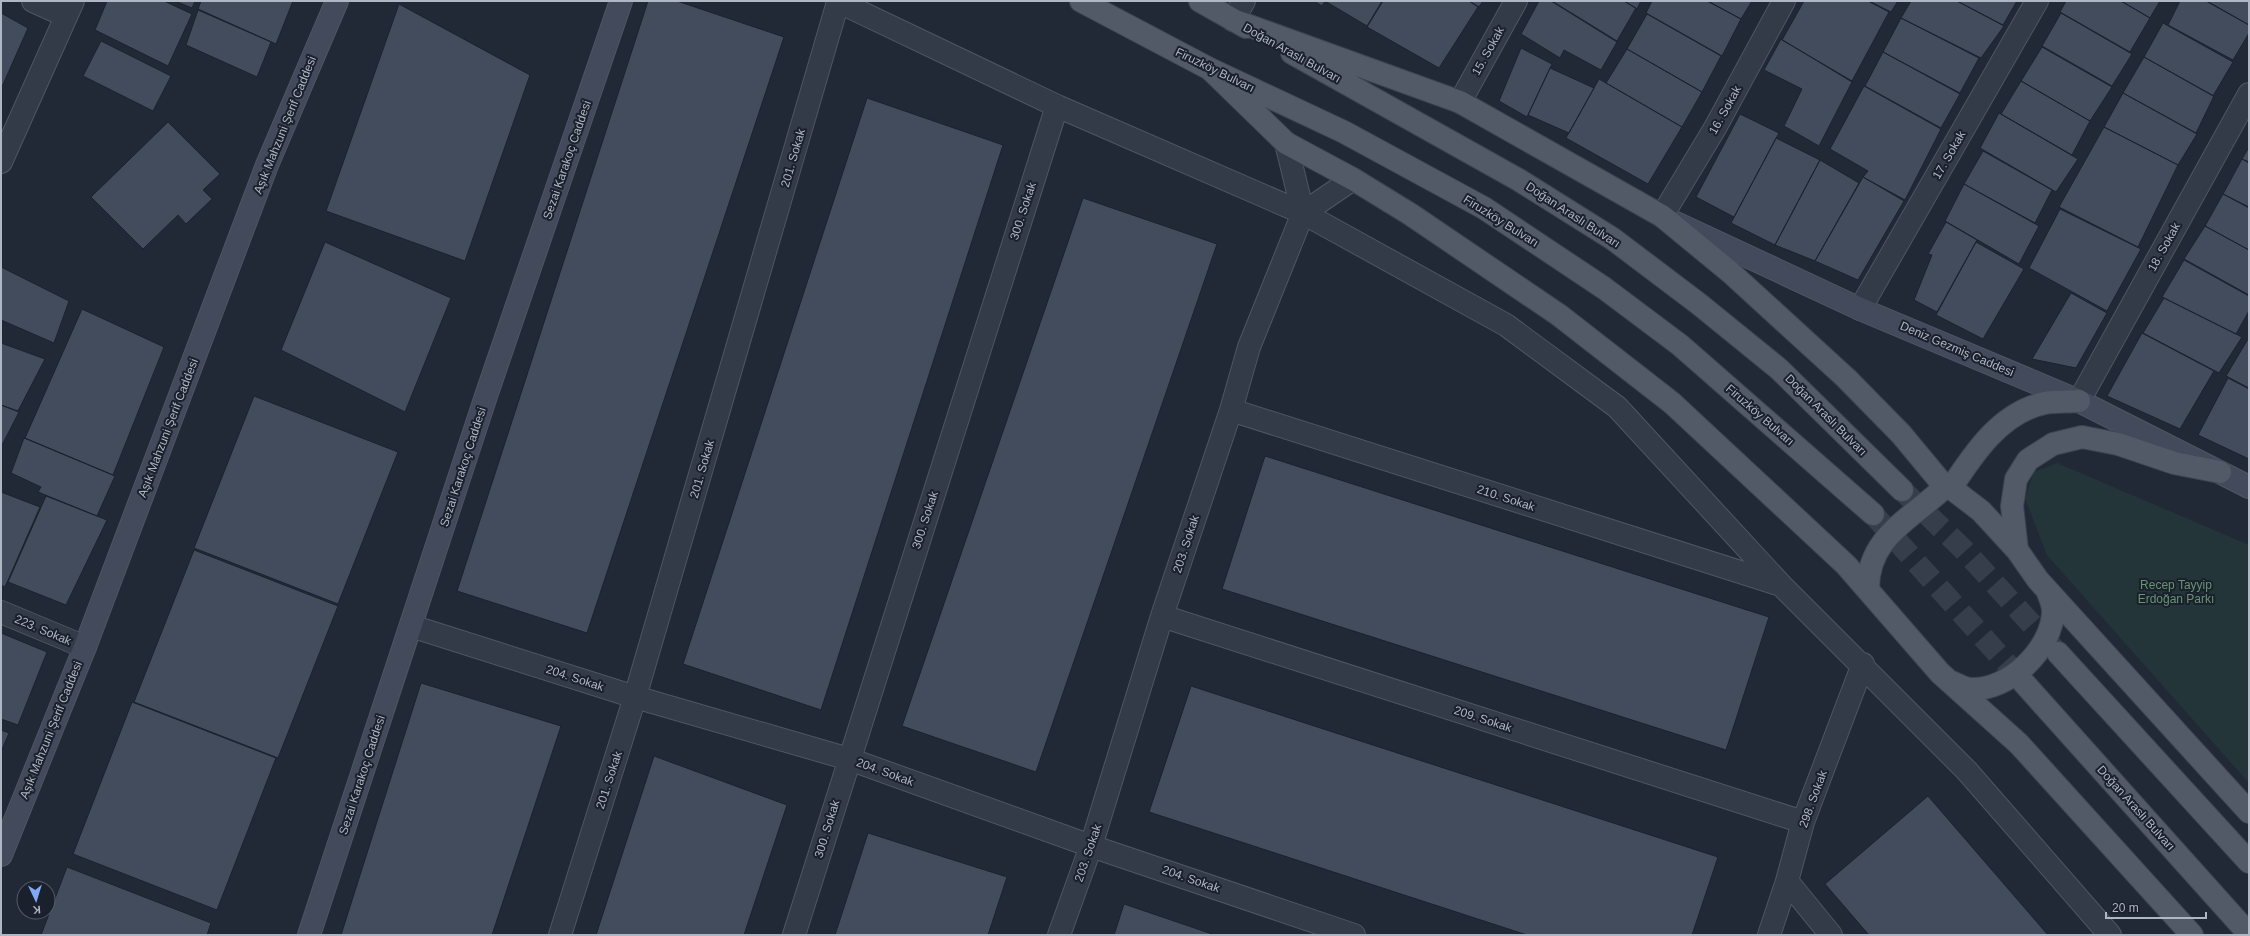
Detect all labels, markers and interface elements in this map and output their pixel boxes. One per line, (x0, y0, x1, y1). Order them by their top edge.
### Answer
street label: Doğan Araslı Bulvarı (1241, 20, 1343, 86)
street label: 15. Sokak (1469, 23, 1508, 78)
street label: Firuzköy Bulvarı (1173, 45, 1257, 95)
street label: Aşık Mahzuni Şerif Caddesi (251, 54, 319, 196)
street label: 16. Sokak (1706, 82, 1745, 137)
street label: Sezai Karakoç Caddesi (540, 99, 594, 221)
street label: 201. Sokak (778, 126, 808, 189)
street label: 17. Sokak (1930, 128, 1969, 182)
street label: 300. Sokak (1007, 179, 1039, 242)
street label: Doğan Araslı Bulvarı (1523, 179, 1623, 251)
street label: Firuzköy Bulvarı (1461, 192, 1541, 250)
street label: 18. Sokak (2145, 219, 2184, 274)
street label: Deniz Gezmiş Caddesi (1898, 319, 2016, 379)
street label: Aşık Mahzuni Şerif Caddesi (135, 357, 201, 499)
street label: Doğan Araslı Bulvarı (1782, 371, 1870, 459)
street label: Firuzköy Bulvarı (1723, 381, 1797, 449)
street label: Sezai Karakoç Caddesi (437, 406, 489, 528)
street label: 201. Sokak (687, 437, 717, 500)
street label: 210. Sokak (1475, 482, 1538, 514)
street label: 300. Sokak (909, 488, 941, 551)
street label: 203. Sokak (1170, 512, 1202, 575)
park label: Recep Tayyip Erdoğan Parkı (2138, 578, 2214, 606)
street label: 223. Sokak (13, 612, 74, 649)
street label: Aşık Mahzuni Şerif Caddesi (17, 659, 85, 801)
street label: 204. Sokak (544, 662, 607, 694)
street label: 209. Sokak (1452, 703, 1515, 735)
street label: Sezai Karakoç Caddesi (336, 714, 388, 836)
street label: 201. Sokak (593, 748, 625, 811)
street label: 204. Sokak (854, 755, 917, 789)
street label: Doğan Araslı Bulvarı (2094, 763, 2178, 853)
street label: 298. Sokak (1796, 767, 1830, 830)
street label: 300. Sokak (812, 797, 843, 860)
street label: 203. Sokak (1072, 821, 1105, 884)
street label: 204. Sokak (1160, 863, 1223, 896)
north arrow (16, 880, 56, 920)
scale bar (2106, 894, 2206, 920)
text: 20 m (2112, 901, 2139, 915)
text: K (32, 904, 41, 916)

